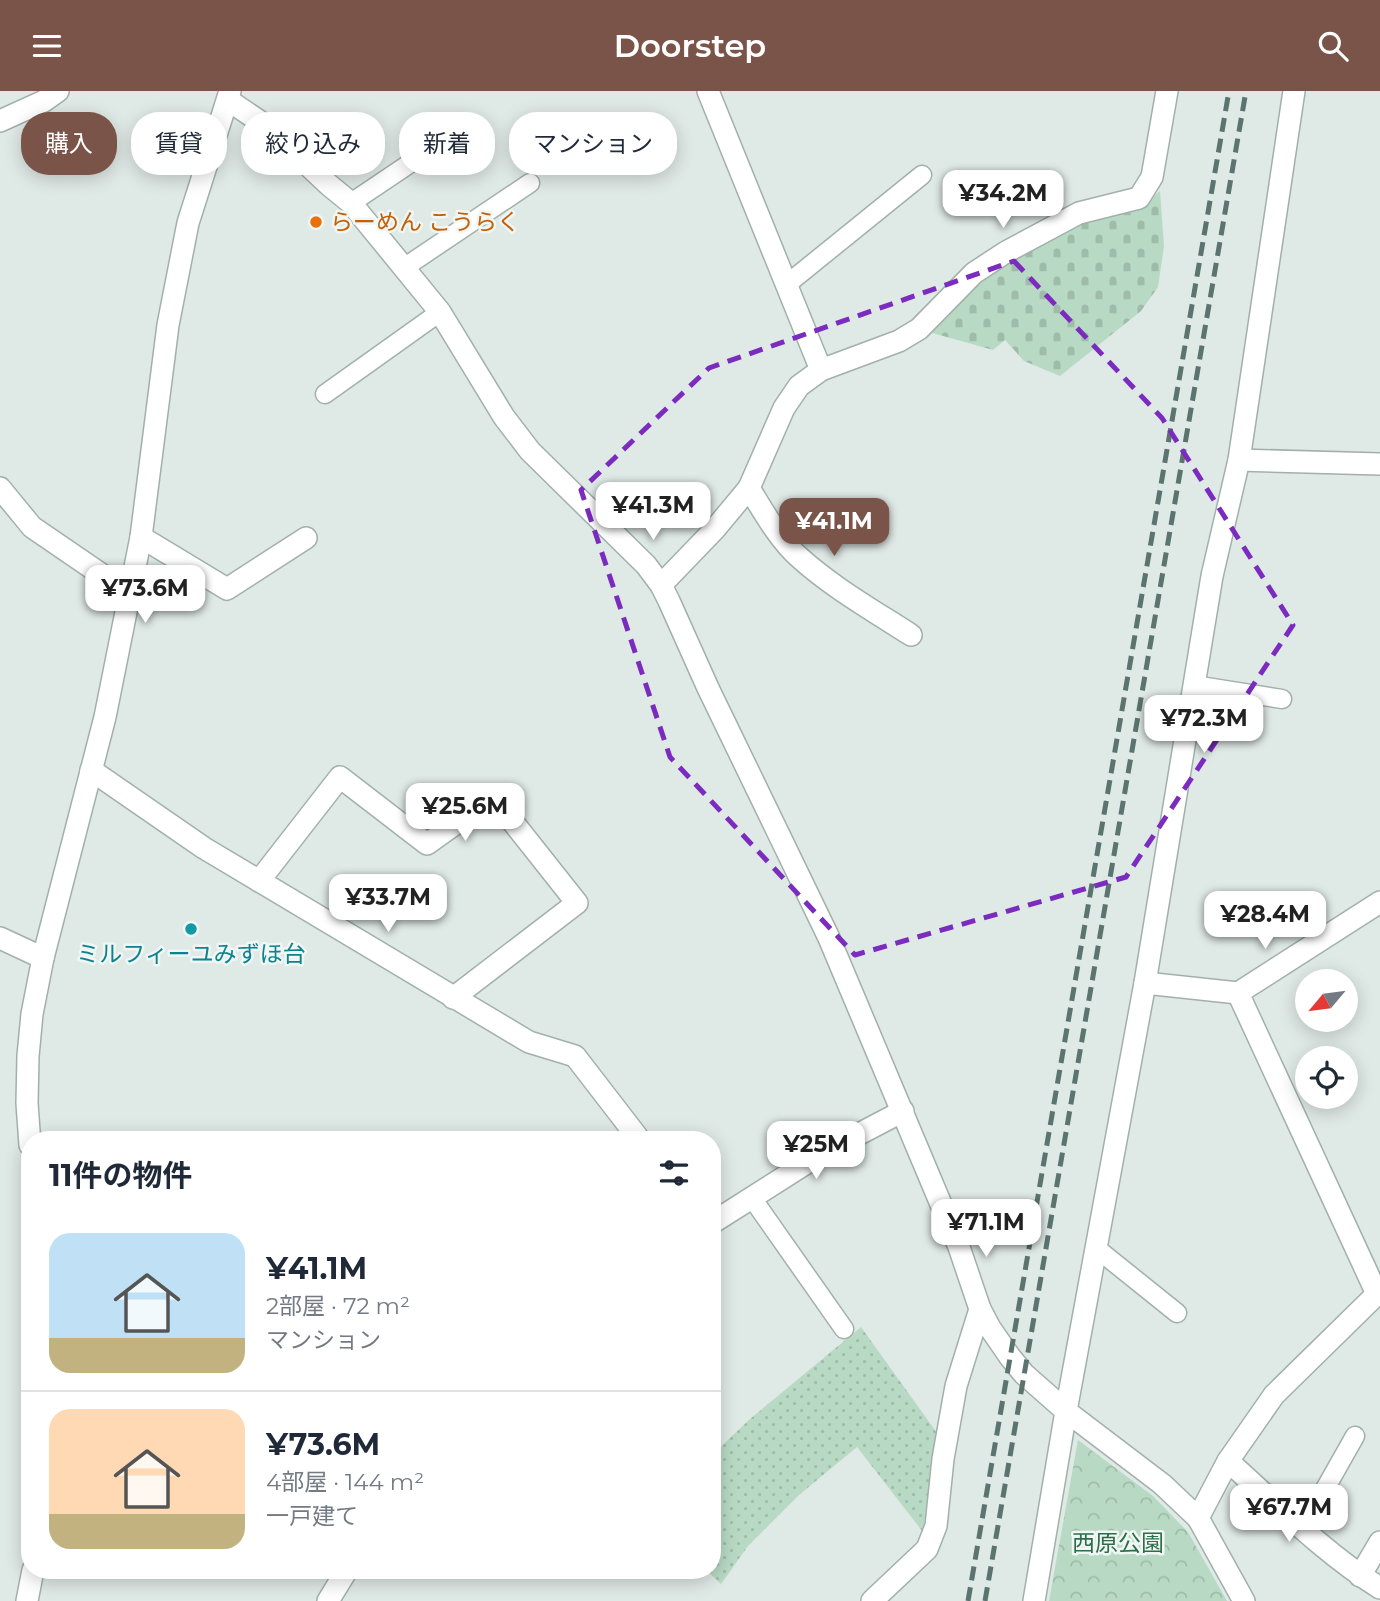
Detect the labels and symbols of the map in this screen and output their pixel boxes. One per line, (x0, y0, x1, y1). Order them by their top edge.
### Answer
pin: ¥34.2M (946, 171, 1060, 230)
place label: らーめん こうらく (330, 208, 520, 236)
marker: らーめん こうらく (308, 214, 324, 230)
pin: ¥41.3M (596, 483, 710, 542)
pin: ¥41.1M (777, 498, 891, 558)
pin: ¥73.6M (88, 566, 202, 625)
pin: ¥72.3M (1147, 695, 1261, 755)
pin: ¥25.6M (408, 783, 522, 843)
pin: ¥33.7M (331, 875, 445, 934)
pin: ¥28.4M (1208, 891, 1322, 951)
marker: ミルフィーユみずほ台 (183, 921, 199, 937)
place label: ミルフィーユみずほ台 (76, 940, 306, 968)
north arrow (1295, 969, 1358, 1033)
pin: ¥25M (775, 1121, 857, 1181)
pin: ¥71.1M (929, 1199, 1043, 1259)
pin: ¥67.7M (1232, 1485, 1346, 1544)
park label: 西原公園 (1072, 1529, 1164, 1557)

